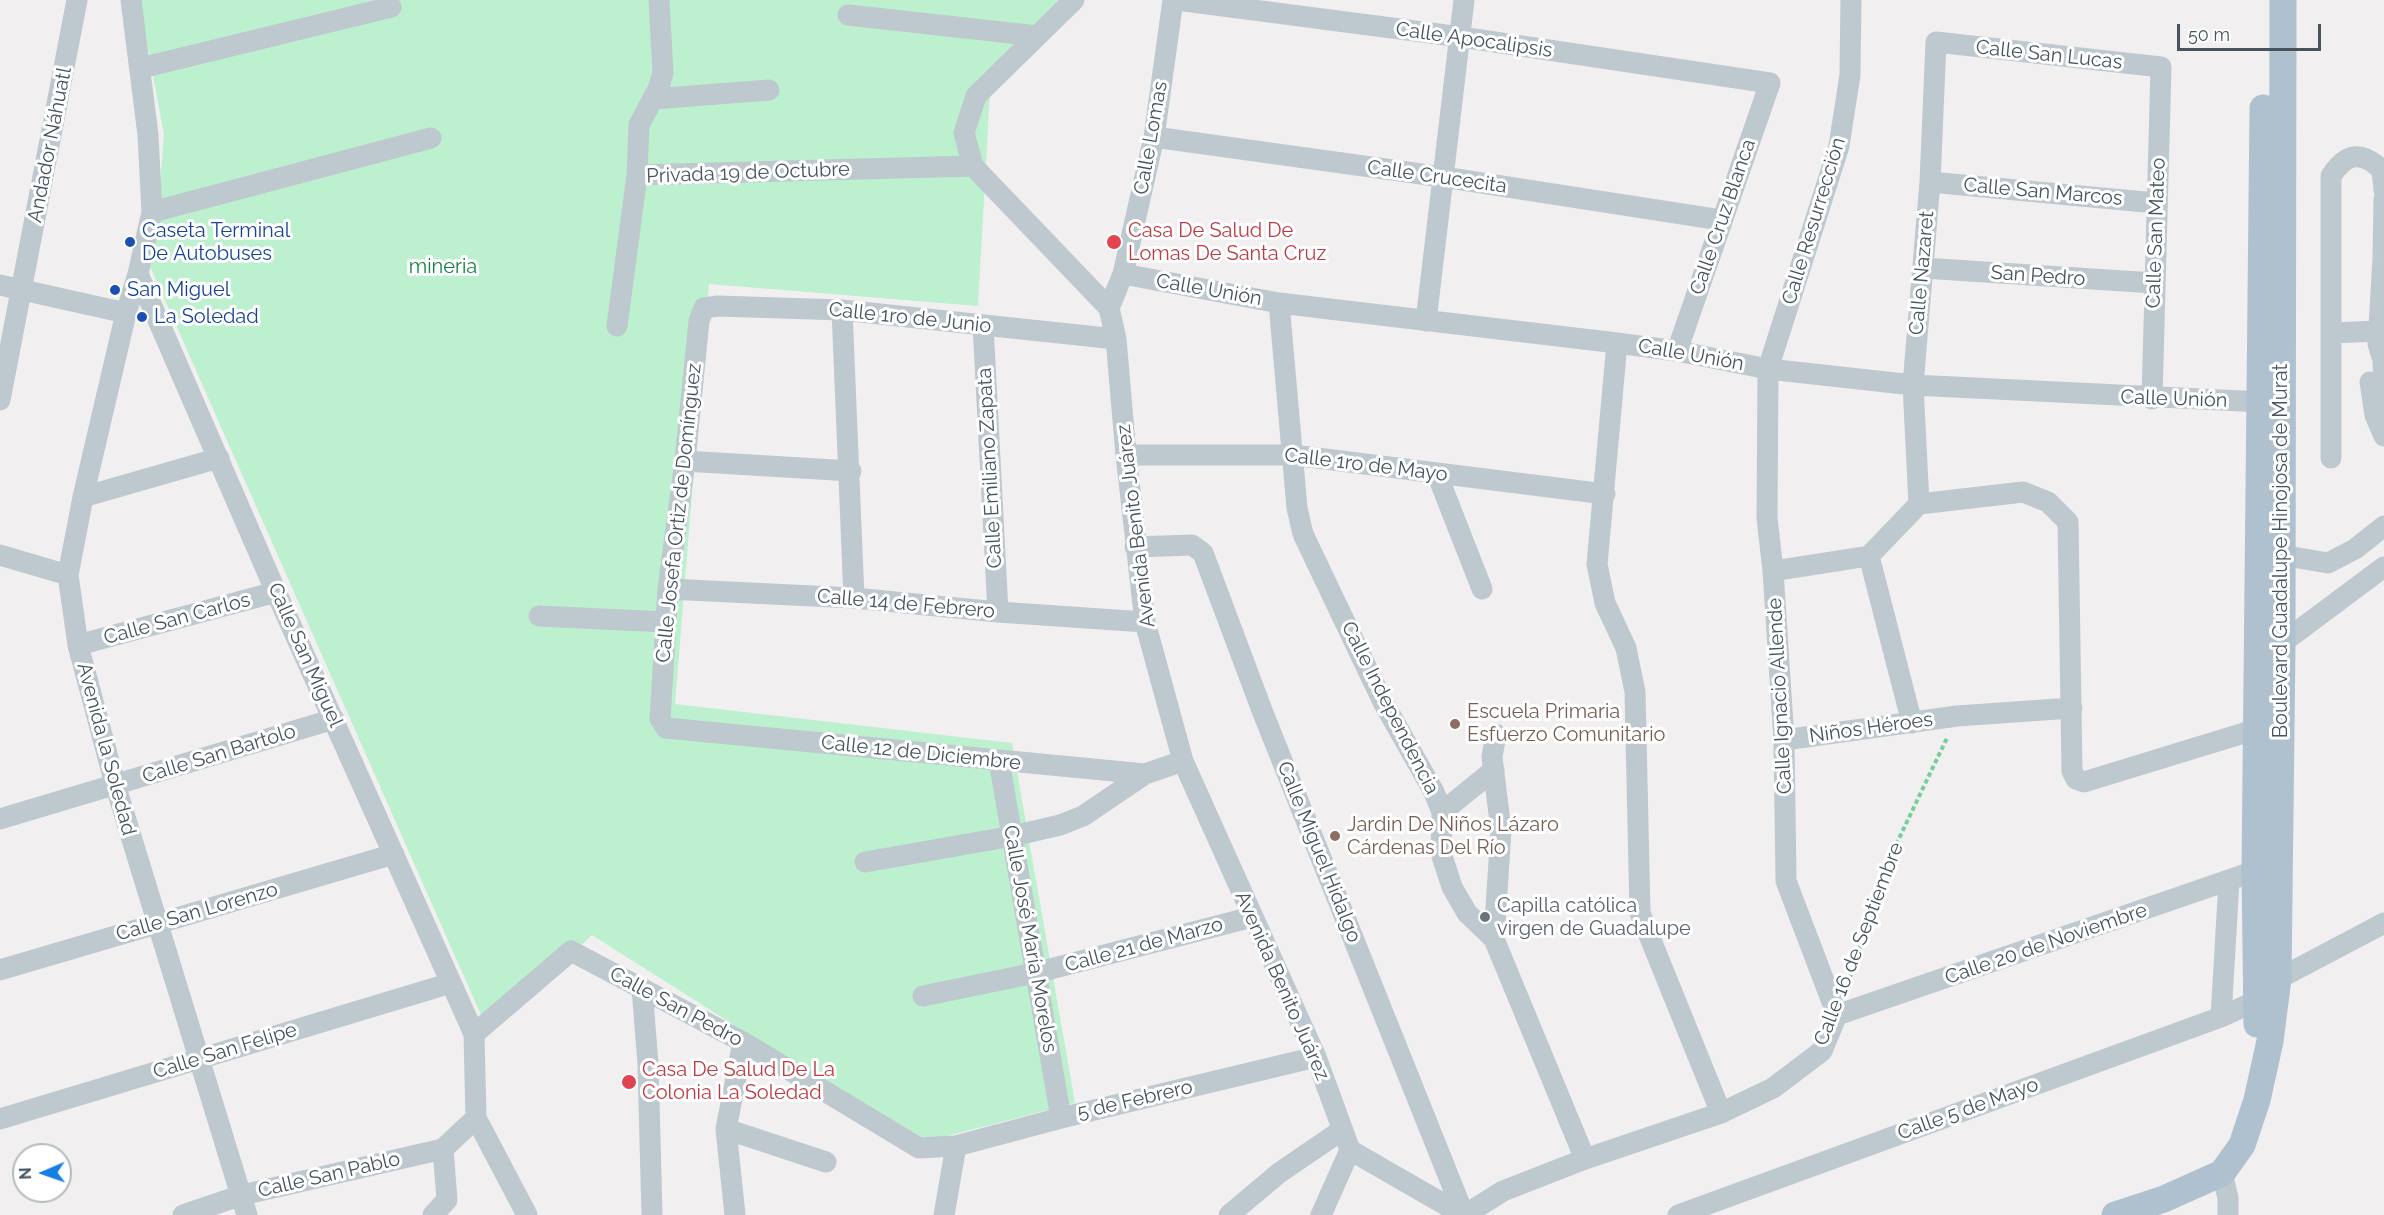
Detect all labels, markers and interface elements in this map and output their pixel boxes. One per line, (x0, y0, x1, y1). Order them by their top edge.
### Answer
scale bar (2180, 12, 2324, 50)
street label: Calle Apocalipsis (1394, 17, 1554, 63)
text: 50 m (2188, 24, 2230, 45)
street label: Calle San Lucas (1975, 35, 2123, 75)
street label: Andador Náhuatl (23, 65, 77, 225)
street label: Calle Lomas (1129, 79, 1173, 197)
street label: Calle Resurrección (1777, 134, 1851, 308)
street label: Calle Cruz Blanca (1685, 136, 1761, 298)
street label: Calle Crucecita (1366, 155, 1508, 199)
street label: Privada 19 de Octubre (646, 157, 850, 189)
street label: Calle San Mateo (2141, 157, 2171, 309)
street label: Calle San Marcos (1962, 173, 2124, 211)
street label: Calle Nazaret (1905, 210, 1939, 336)
place label: Caseta Terminal De Autobuses (142, 219, 290, 266)
place label: Casa De Salud De Lomas De Santa Cruz (1128, 219, 1326, 266)
marker: Casa De Salud De Lomas De Santa Cruz (1105, 233, 1123, 251)
marker: Caseta Terminal De Autobuses (123, 235, 137, 249)
park label: mineria (409, 255, 477, 279)
street label: San Pedro (1990, 261, 2086, 291)
street label: Calle Unión (1154, 269, 1264, 311)
place label: San Miguel (127, 278, 230, 302)
marker: San Miguel (108, 283, 122, 297)
street label: Calle 1ro de Junio (828, 298, 992, 338)
place label: La Soledad (154, 305, 259, 329)
marker: La Soledad (135, 310, 149, 324)
street label: Calle Unión (1636, 334, 1746, 376)
street label: Calle Josefa Ortiz de Domínguez (651, 362, 707, 664)
street label: Boulevard Guadalupe Hinojosa de Murat (2269, 364, 2293, 738)
street label: Calle Emiliano Zapata (973, 367, 1007, 569)
street label: Calle Unión (2120, 385, 2228, 413)
street label: Avenida Benito Juárez (1112, 423, 1160, 629)
street label: Calle 1ro de Mayo (1283, 443, 1449, 487)
street label: Calle San Miguel (262, 579, 348, 731)
street label: Calle 14 de Febrero (816, 584, 996, 624)
street label: Calle San Carlos (101, 588, 253, 650)
street label: Calle Ignacio Allende (1763, 597, 1797, 795)
street label: Calle Independencia (1336, 617, 1444, 799)
street label: Avenida la Soledad (71, 660, 141, 838)
place label: Escuela Primaria Esfuerzo Comunitario (1467, 700, 1665, 747)
street label: Niños Héroes (1808, 707, 1934, 749)
marker: Escuela Primaria Esfuerzo Comunitario (1448, 717, 1462, 731)
street label: Calle San Bartolo (139, 719, 299, 789)
street label: Calle 12 de Diciembre (820, 731, 1022, 775)
street label: Calle Miguel Hidalgo (1272, 758, 1366, 946)
place label: Jardin De Niños Lázaro Cárdenas Del Río (1347, 813, 1559, 860)
street label: Calle José María Morelos (998, 823, 1062, 1055)
marker: Jardin De Niños Lázaro Cárdenas Del Río (1328, 829, 1342, 843)
street label: Calle 16 de Septiembre (1809, 839, 1909, 1049)
street label: Calle San Lorenzo (113, 877, 281, 947)
street label: Avenida Benito Juárez (1229, 888, 1335, 1084)
place label: Capilla católica virgen de Guadalupe (1497, 894, 1691, 941)
street label: Calle 20 de Noviembre (1942, 898, 2150, 990)
marker: Capilla católica virgen de Guadalupe (1478, 910, 1492, 924)
street label: Calle 21 de Marzo (1062, 912, 1226, 978)
street label: Calle San Pedro (605, 962, 747, 1052)
street label: Calle San Felipe (150, 1018, 300, 1084)
place label: Casa De Salud De La Colonia La Soledad (642, 1058, 835, 1105)
street label: Calle 5 de Mayo (1894, 1072, 2042, 1146)
marker: Casa De Salud De La Colonia La Soledad (620, 1073, 638, 1091)
street label: 5 de Febrero (1075, 1075, 1195, 1125)
north arrow (12, 1143, 72, 1203)
street label: Calle San Pablo (256, 1147, 402, 1203)
text: N (16, 1167, 35, 1180)

